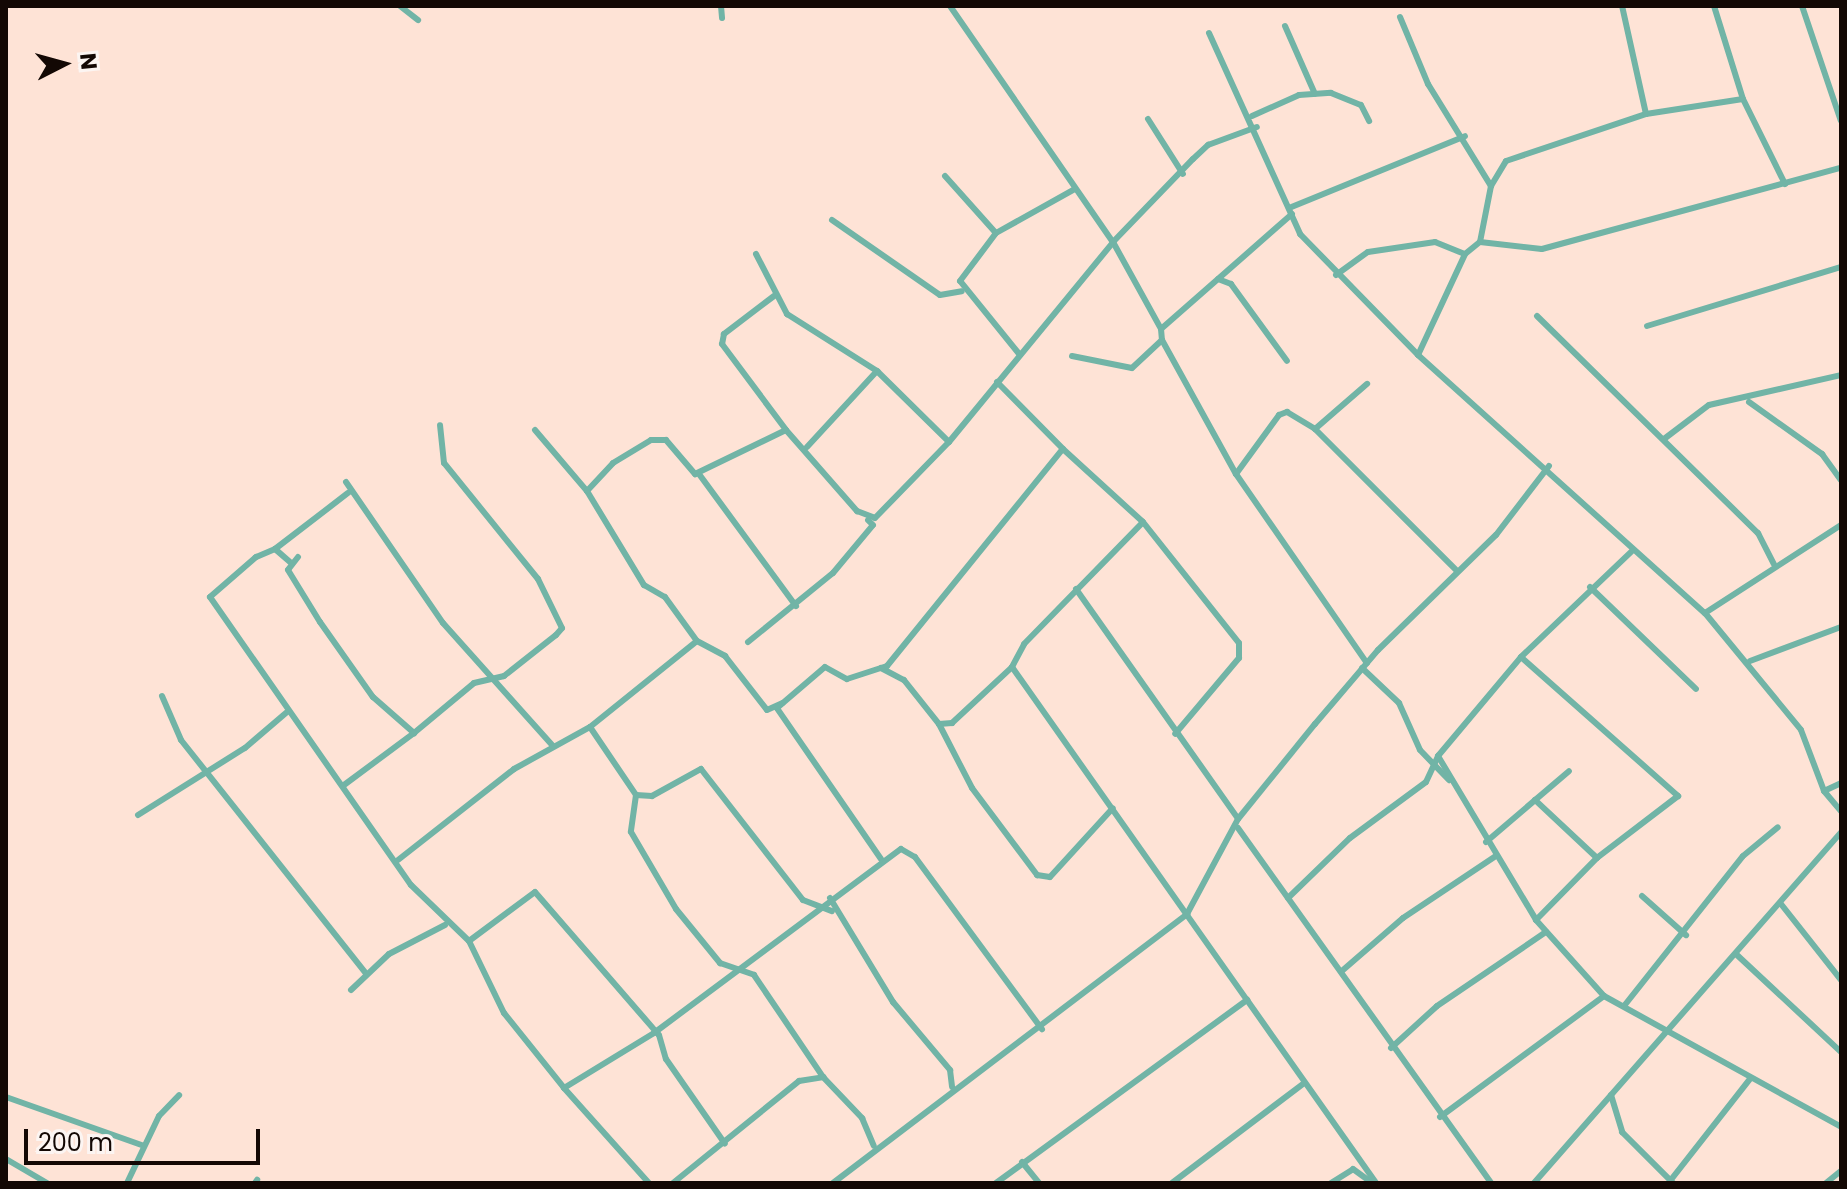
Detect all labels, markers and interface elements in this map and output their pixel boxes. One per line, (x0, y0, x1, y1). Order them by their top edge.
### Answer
north arrow (24, 24, 104, 104)
text: N (72, 52, 105, 71)
scale bar (28, 1113, 264, 1163)
text: 200 m (38, 1126, 113, 1159)

